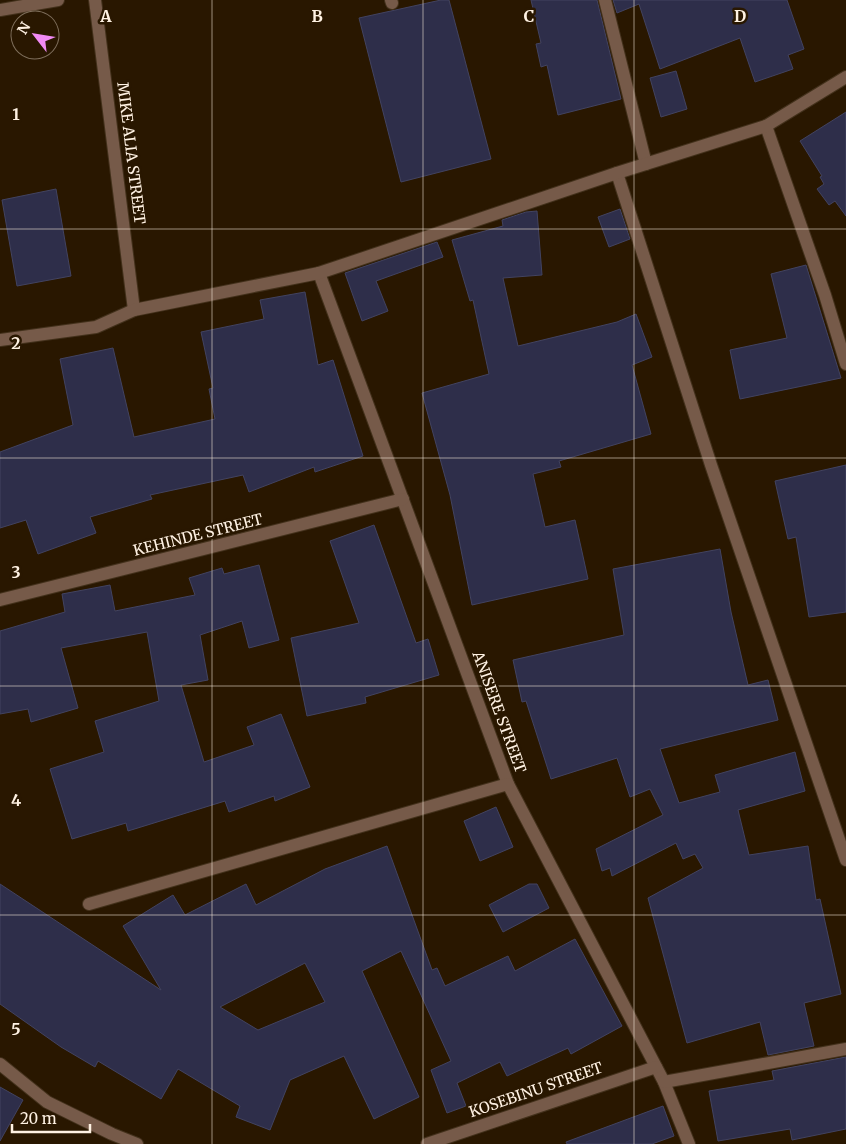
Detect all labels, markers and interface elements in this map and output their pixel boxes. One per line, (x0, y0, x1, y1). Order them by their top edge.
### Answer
text: A (99, 6, 112, 26)
text: B (311, 6, 323, 26)
text: C (524, 6, 534, 26)
text: D (734, 6, 746, 26)
north arrow (10, 10, 60, 60)
text: N (13, 19, 34, 38)
street label: MIKE ALIA STREET (113, 81, 150, 226)
text: 1 (12, 104, 20, 124)
text: 2 (11, 333, 21, 353)
street label: KEHINDE STREET (131, 509, 265, 560)
text: 3 (11, 562, 21, 582)
street label: ANISERE STREET (468, 647, 531, 776)
text: 4 (11, 790, 21, 810)
text: 5 (11, 1019, 21, 1039)
street label: KOSEBINU STREET (466, 1058, 606, 1121)
scale bar (12, 1102, 90, 1134)
text: 20 m (20, 1109, 57, 1128)

